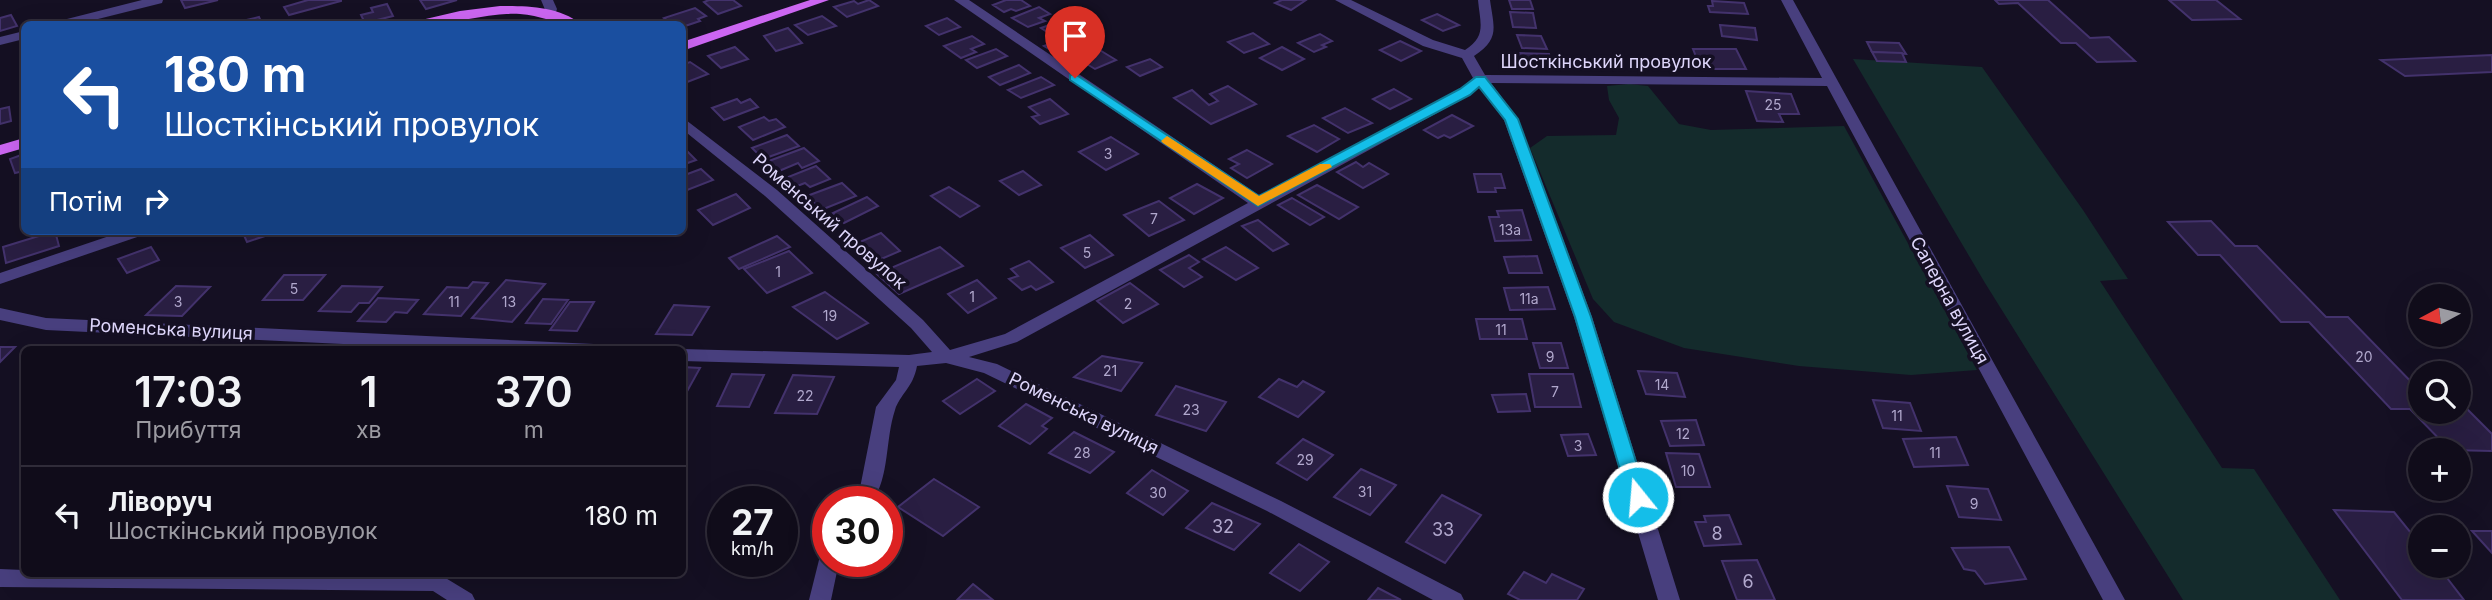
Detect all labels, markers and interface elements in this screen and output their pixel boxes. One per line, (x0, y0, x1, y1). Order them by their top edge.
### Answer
pin (1045, 6, 1105, 78)
icon: arrive (1056, 17, 1094, 55)
text: 180 m (164, 45, 306, 104)
icon: left (49, 49, 140, 140)
street label: Шосткінський провулок (1501, 51, 1712, 72)
house number: 25 (1764, 96, 1782, 113)
text: Шосткінський провулок (164, 105, 539, 144)
house number: 3 (1104, 145, 1112, 162)
street label: Роменський провулок (749, 149, 911, 294)
icon: right (137, 182, 175, 220)
text: Потім (49, 186, 123, 217)
house number: 7 (1150, 210, 1158, 227)
house number: 13а (1499, 221, 1521, 238)
street label: Саперна вулиця (1906, 233, 1994, 367)
house number: 5 (1083, 244, 1091, 261)
house number: 1 (775, 263, 781, 280)
house number: 5 (290, 280, 298, 297)
north arrow (2408, 284, 2471, 346)
map controls (2408, 284, 2471, 578)
house number: 1 (969, 288, 975, 305)
house number: 11а (1519, 290, 1539, 307)
house number: 3 (174, 293, 182, 310)
house number: 11 (448, 293, 460, 310)
house number: 13 (502, 293, 516, 310)
house number: 2 (1124, 295, 1132, 312)
house number: 19 (823, 307, 837, 324)
street label: Роменська вулиця (89, 314, 253, 344)
house number: 11 (1495, 321, 1507, 338)
house number: 9 (1546, 348, 1554, 365)
house number: 20 (2355, 348, 2373, 365)
button: search (2408, 361, 2471, 424)
house number: 21 (1103, 362, 1117, 379)
text: 17:03 (134, 366, 243, 417)
text: 1 (360, 366, 378, 417)
text: 370 (495, 366, 573, 417)
street label: Роменська вулиця (1006, 368, 1162, 458)
house number: 14 (1655, 376, 1669, 393)
house number: 7 (1551, 383, 1559, 400)
house number: 22 (796, 387, 814, 404)
house number: 23 (1182, 401, 1200, 418)
house number: 11 (1891, 407, 1903, 424)
text: Прибуття (135, 416, 242, 444)
text: хв (356, 416, 381, 444)
text: m (524, 416, 544, 444)
house number: 12 (1676, 425, 1690, 442)
house number: 3 (1574, 437, 1582, 454)
button: + (2408, 438, 2471, 501)
house number: 28 (1073, 444, 1091, 461)
house number: 11 (1929, 444, 1941, 461)
house number: 29 (1296, 451, 1314, 468)
position arrow (1601, 460, 1675, 534)
house number: 10 (1681, 462, 1695, 479)
house number: 31 (1358, 483, 1372, 500)
house number: 30 (1149, 484, 1167, 501)
text: Ліворуч (108, 486, 212, 517)
speed limit sign: 30 (812, 486, 903, 577)
house number: 9 (1970, 495, 1978, 512)
icon: left (49, 496, 87, 534)
text: 180 m (585, 500, 658, 531)
text: 27 (731, 501, 774, 543)
button: − (2408, 515, 2471, 578)
house number: 32 (1212, 516, 1234, 537)
text: Шосткінський провулок (108, 517, 378, 545)
house number: 33 (1432, 519, 1454, 540)
house number: 8 (1711, 523, 1723, 544)
text: km/h (731, 538, 774, 559)
house number: 6 (1742, 571, 1754, 592)

